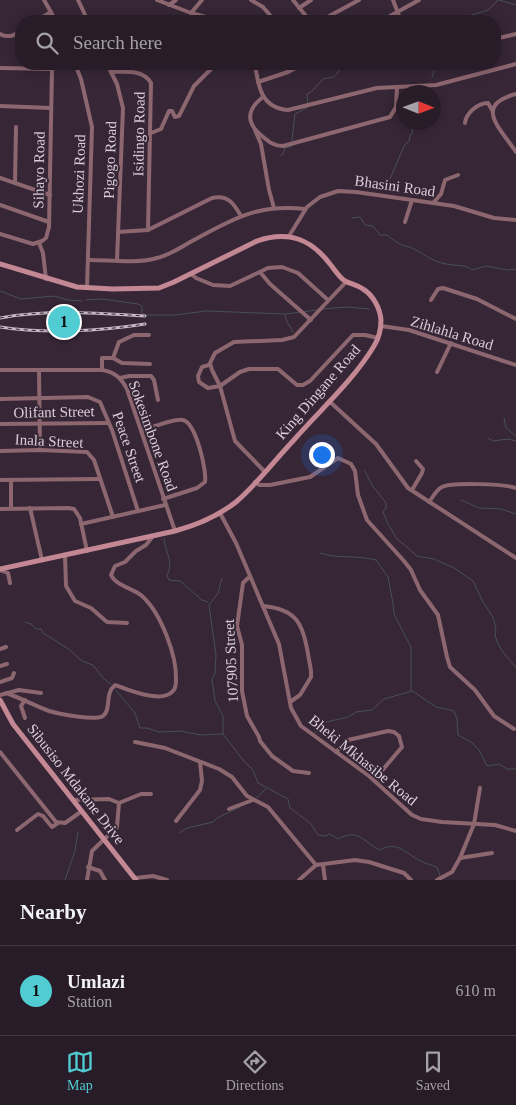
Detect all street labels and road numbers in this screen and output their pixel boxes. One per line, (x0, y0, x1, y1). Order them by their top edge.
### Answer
street label: Isidingo Road (130, 91, 148, 176)
street label: Pigogo Road (101, 120, 119, 199)
street label: Sihayo Road (30, 131, 48, 209)
street label: Ukhozi Road (70, 133, 88, 214)
street label: Bhasini Road (354, 172, 437, 200)
street label: Zihlahla Road (409, 313, 496, 353)
street label: King Dingane Road (273, 341, 364, 443)
street label: Sokesimbone Road (126, 379, 181, 494)
street label: Olifant Street (13, 403, 96, 421)
street label: Peace Street (109, 410, 149, 485)
street label: Inala Street (14, 431, 85, 451)
street label: 107905 Street (221, 618, 241, 703)
street label: Bheki Mkhasibe Road (306, 712, 421, 809)
street label: Sibusiso Mdakane Drive (24, 721, 128, 848)

